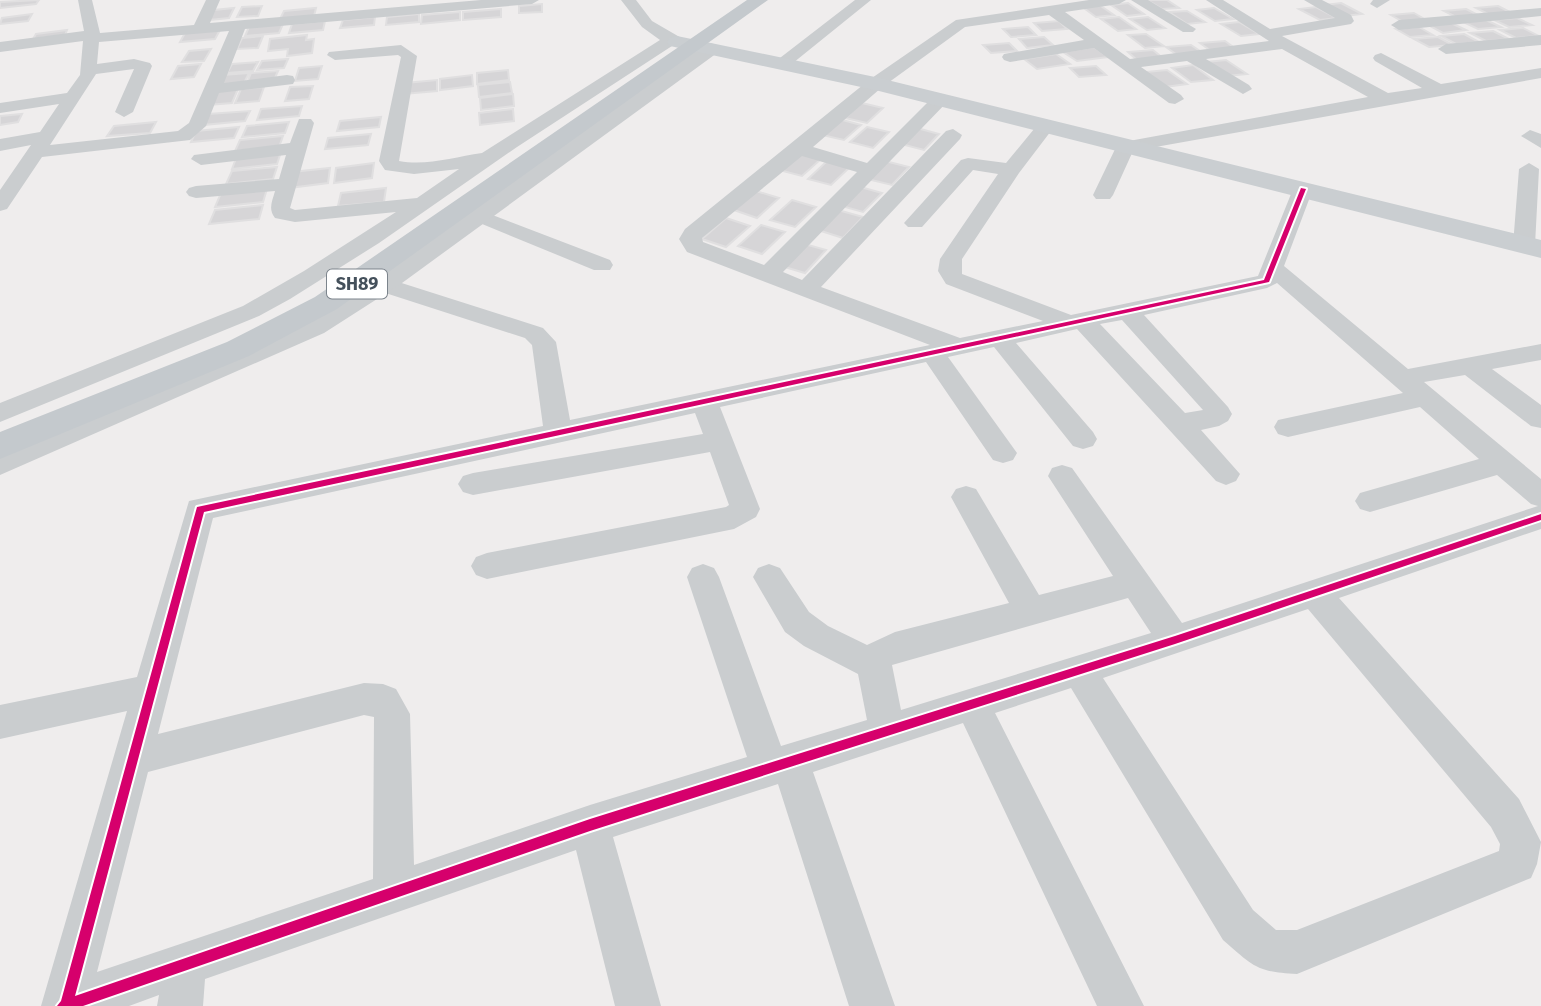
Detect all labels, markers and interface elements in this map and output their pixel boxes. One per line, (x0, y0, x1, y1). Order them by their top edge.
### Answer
road number: SH89 (327, 270, 387, 298)

